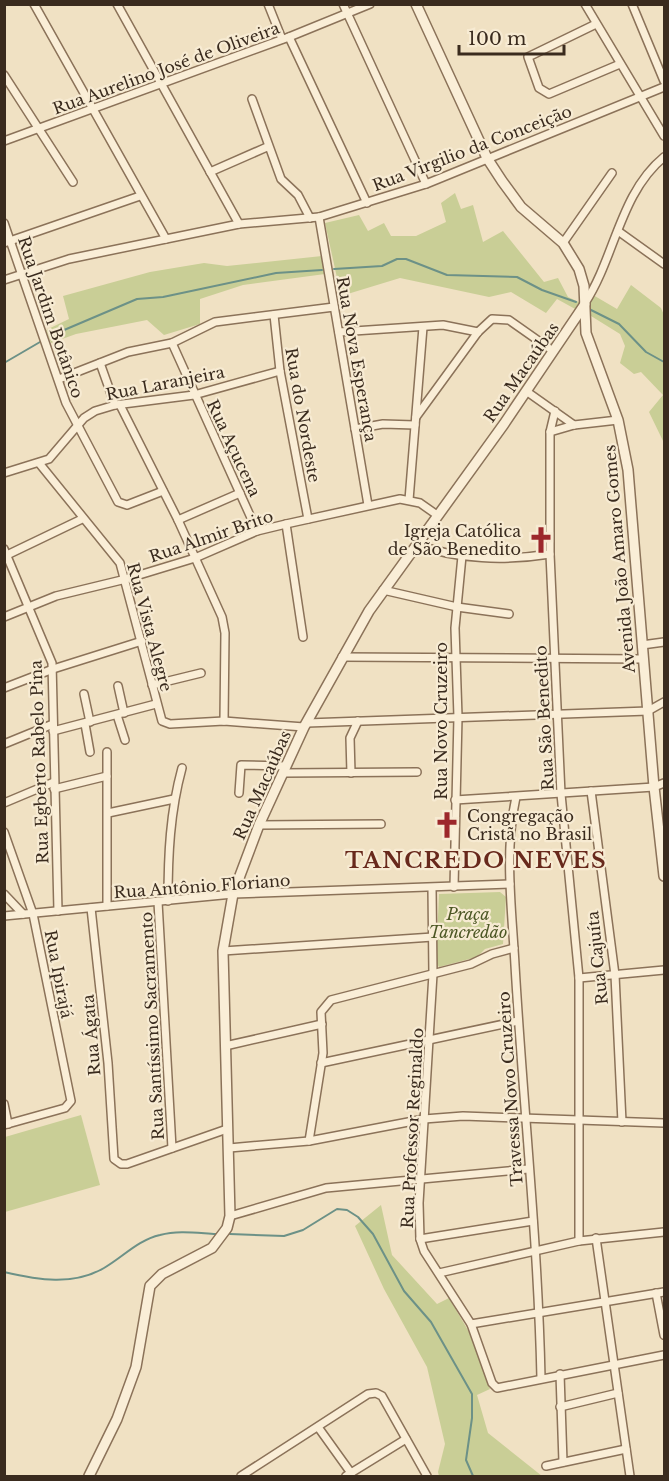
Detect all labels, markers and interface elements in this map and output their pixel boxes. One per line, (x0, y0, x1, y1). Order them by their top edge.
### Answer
street label: Rua Aurelino José de Oliveira (50, 17, 282, 118)
scale bar (459, 18, 564, 56)
text: 100 m (468, 28, 526, 50)
street label: Rua Virgilio da Conceição (370, 101, 574, 195)
street label: Rua Jardim Botânico (14, 233, 88, 401)
street label: Rua Nova Esperança (333, 275, 381, 443)
street label: Rua Macaúbas (479, 318, 563, 426)
street label: Rua do Nordeste (281, 346, 325, 484)
street label: Rua Laranjeira (104, 362, 226, 404)
street label: Rua Açucena (203, 396, 265, 500)
street label: Avenida João Amaro Gomes (599, 444, 639, 675)
street label: Rua Almir Brito (146, 505, 276, 567)
place label: Igreja Católica de São Benedito (388, 521, 521, 559)
church icon: Igreja Católica de São Benedito (526, 525, 556, 555)
street label: Rua Vista Alegre (123, 560, 177, 694)
street label: Rua Novo Cruzeiro (431, 642, 451, 800)
street label: Rua São Benedito (530, 645, 558, 791)
street label: Rua Egberto Rabelo Pina (25, 660, 53, 864)
street label: Rua Macaúbas (229, 727, 295, 843)
place label: Congregação Cristã no Brasil (467, 806, 592, 844)
church icon: Congregação Cristã no Brasil (432, 810, 462, 840)
district label: TANCREDO NEVES (345, 847, 607, 874)
street label: Rua Antônio Floriano (113, 870, 291, 902)
park label: Praça Tancredão (429, 904, 507, 942)
street label: Rua Cajuíta (582, 910, 612, 1006)
street label: Rua Santíssimo Sacramento (136, 911, 168, 1141)
street label: Rua Ipirajá (41, 928, 77, 1020)
street label: Travessa Novo Cruzeiro (493, 991, 527, 1187)
street label: Rua Ágata (77, 993, 105, 1077)
street label: Rua Professor Reginaldo (397, 1027, 427, 1229)

